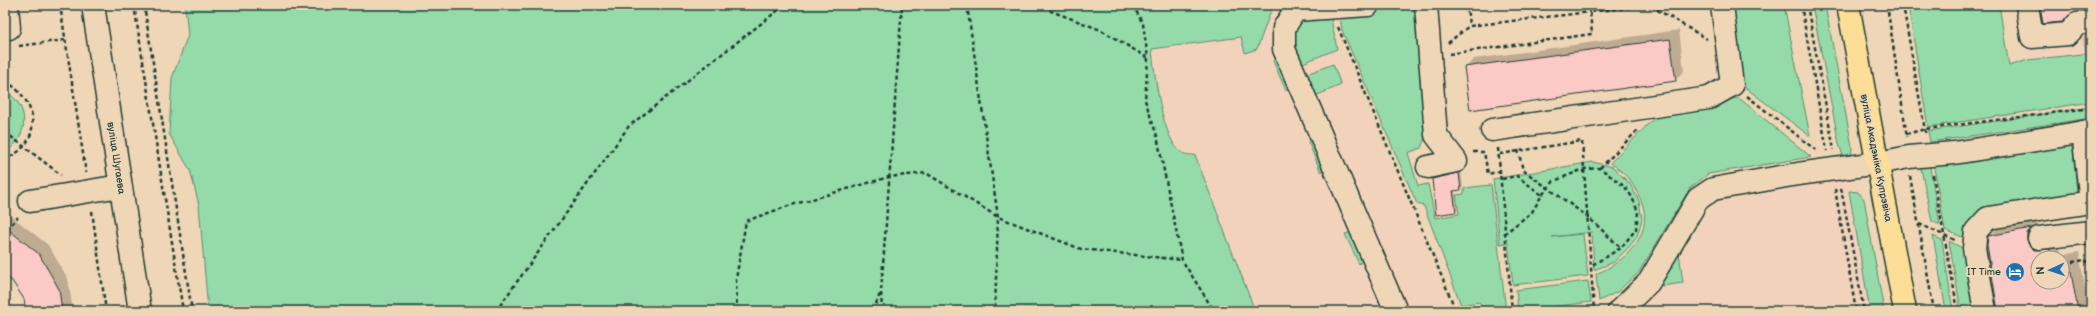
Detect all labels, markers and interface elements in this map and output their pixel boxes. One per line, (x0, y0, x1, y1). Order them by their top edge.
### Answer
street label: вуліца Акадэміка Купрэвіча (1858, 93, 1894, 223)
street label: вуліца Шугаева (104, 121, 128, 195)
north arrow (2030, 250, 2070, 290)
hotel icon: IT Time (2004, 261, 2026, 283)
place label: IT Time (1967, 266, 2001, 278)
text: N (2034, 266, 2047, 275)

